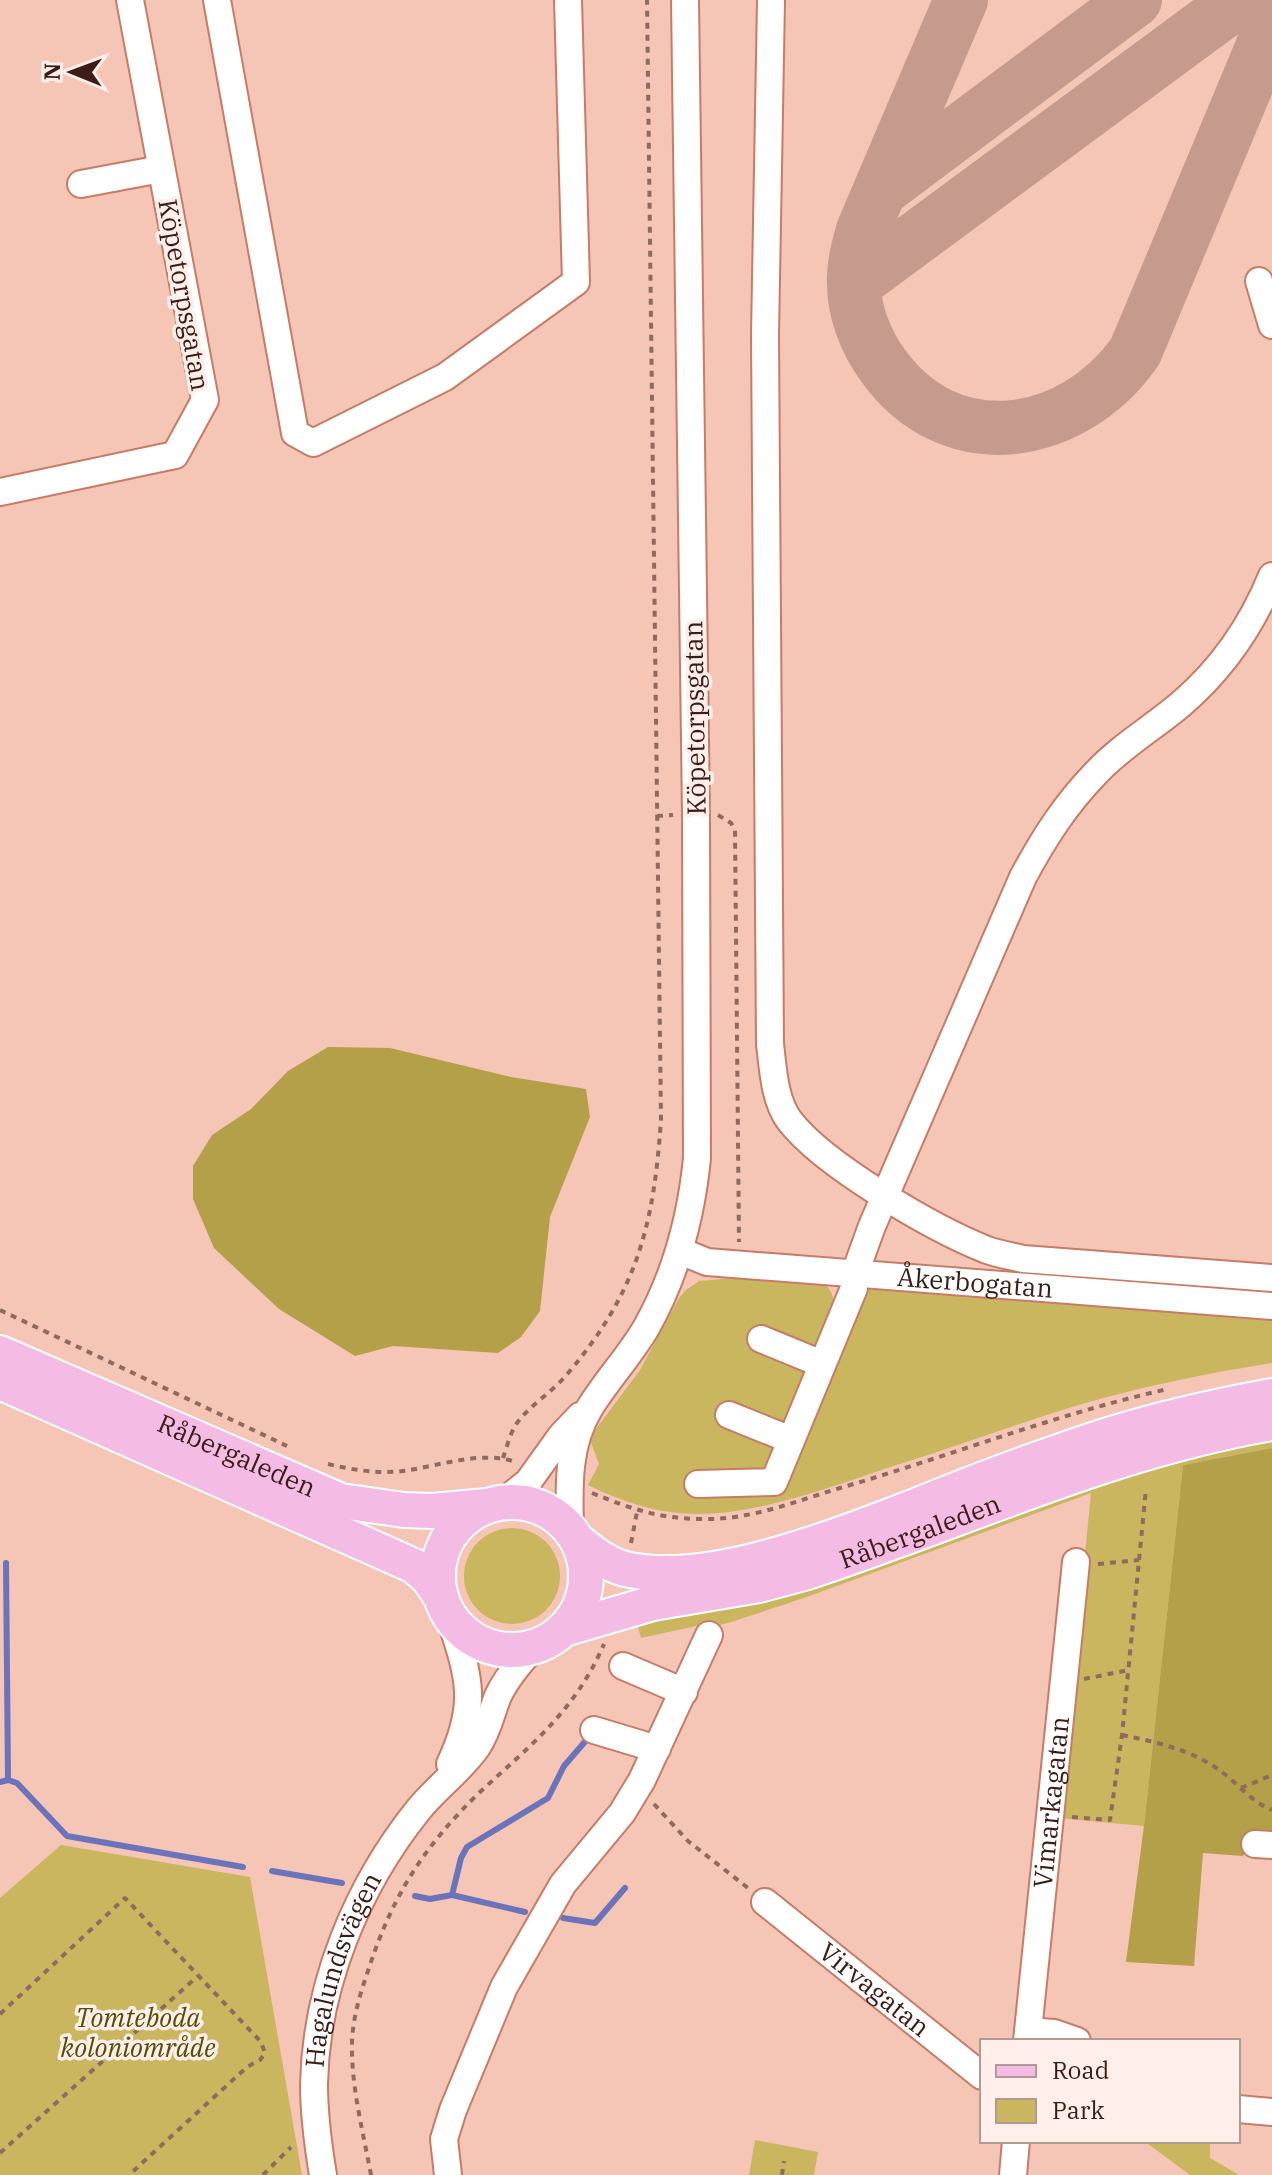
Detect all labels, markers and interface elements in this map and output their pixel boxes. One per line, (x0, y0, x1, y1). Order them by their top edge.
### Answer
north arrow (32, 32, 112, 112)
text: N (37, 63, 66, 81)
street label: Köpetorpsgatan (151, 196, 219, 393)
street label: Köpetorpsgatan (675, 621, 713, 815)
street label: Åkerbogatan (896, 1259, 1054, 1305)
street label: Råbergaleden (153, 1405, 322, 1504)
street label: Råbergaleden (835, 1486, 1005, 1576)
street label: Vimarkagatan (1025, 1714, 1076, 1890)
street label: Hagalundsvägen (297, 1866, 388, 2069)
street label: Virvagatan (812, 1934, 937, 2044)
park label: Tomteboda koloniområde (61, 2000, 216, 2064)
legend (980, 2039, 1240, 2143)
text: Road (1052, 2054, 1109, 2086)
text: Park (1052, 2094, 1104, 2126)

